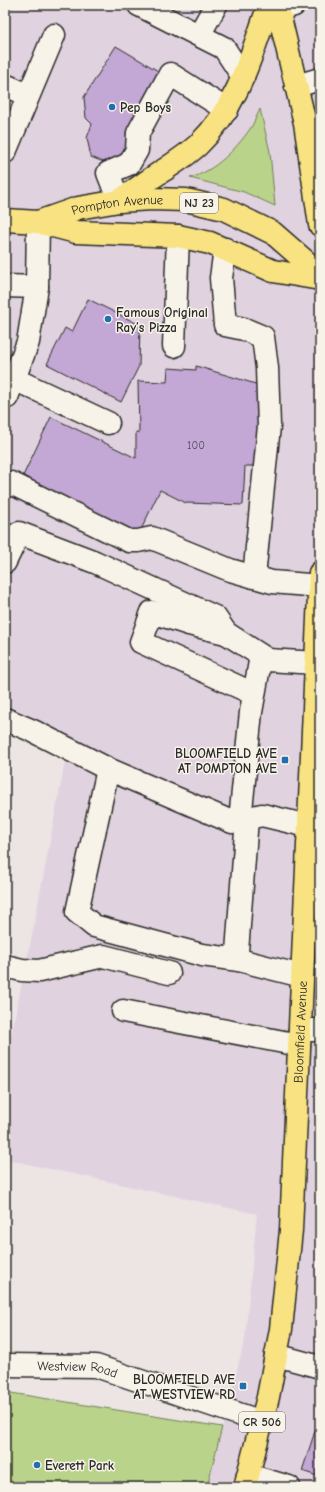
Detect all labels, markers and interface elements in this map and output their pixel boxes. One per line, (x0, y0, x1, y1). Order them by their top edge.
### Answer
place label: Pep Boys (120, 100, 171, 115)
marker: Pep Boys (107, 102, 117, 112)
street label: Pompton Avenue (69, 192, 164, 218)
road number: NJ 23 (180, 193, 218, 213)
place label: Famous Original Ray’s Pizza (116, 305, 208, 335)
marker: Famous Original Ray’s Pizza (103, 314, 113, 324)
house number: 100 (187, 439, 205, 452)
place label: BLOOMFIELD AVE AT POMPTON AVE (175, 746, 277, 776)
marker: BLOOMFIELD AVE AT POMPTON AVE (280, 755, 290, 765)
street label: Bloomfield Avenue (290, 980, 310, 1083)
street label: Westview Road (37, 1358, 120, 1381)
place label: BLOOMFIELD AVE AT WESTVIEW RD (133, 1372, 235, 1402)
marker: BLOOMFIELD AVE AT WESTVIEW RD (238, 1381, 248, 1391)
road number: CR 506 (239, 1412, 285, 1432)
place label: Everett Park (45, 1458, 115, 1473)
marker: Everett Park (32, 1460, 42, 1470)

